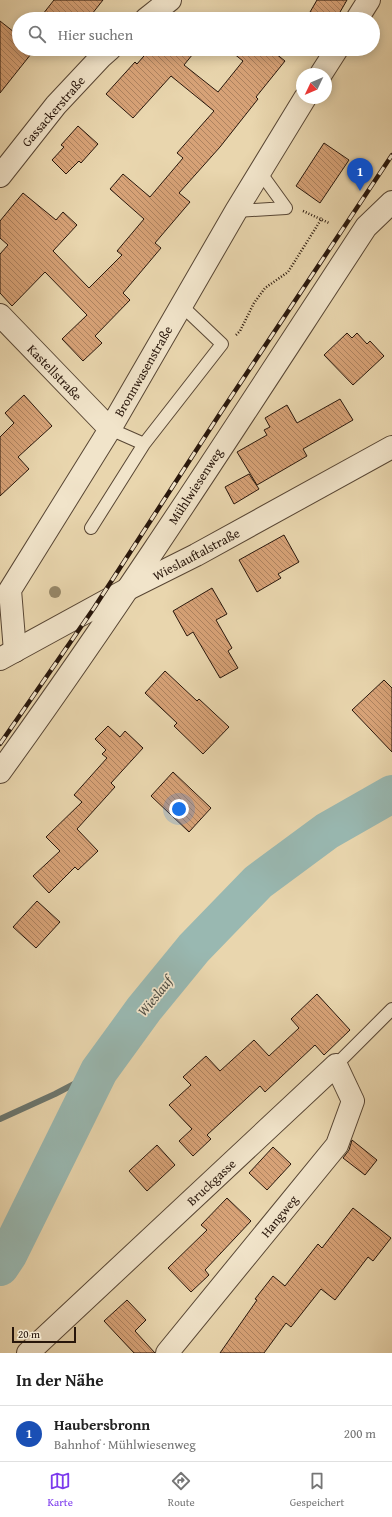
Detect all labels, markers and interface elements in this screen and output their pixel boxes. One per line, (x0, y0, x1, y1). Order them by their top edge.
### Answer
search box (12, 12, 380, 56)
icon: search (26, 23, 48, 45)
text: Hier suchen (58, 24, 133, 45)
north arrow (296, 68, 332, 104)
street label: Gassackerstraße (17, 72, 90, 151)
pin: 1 (347, 158, 373, 191)
street label: Bronnwasenstraße (110, 322, 177, 420)
street label: Kastellstraße (23, 340, 86, 405)
street label: Mühlwiesenweg (164, 444, 228, 528)
street label: Wieslauftalstraße (149, 523, 243, 585)
your location (169, 799, 189, 819)
water label: Wieslauf (133, 969, 179, 1020)
street label: Bruckgasse (183, 1155, 240, 1210)
street label: Hangweg (256, 1190, 303, 1242)
scale bar (12, 1325, 76, 1344)
text: 20 m (18, 1326, 40, 1342)
text: In der Nähe (16, 1367, 104, 1392)
text: Haubersbronn (54, 1414, 150, 1435)
text: 1 (26, 1424, 32, 1443)
text: 200 m (344, 1424, 376, 1443)
text: Bahnhof · Mühlwiesenweg (54, 1435, 196, 1454)
tab: Karte (48, 1470, 73, 1510)
tab: Route (168, 1470, 195, 1510)
tab: Gespeichert (290, 1470, 344, 1510)

